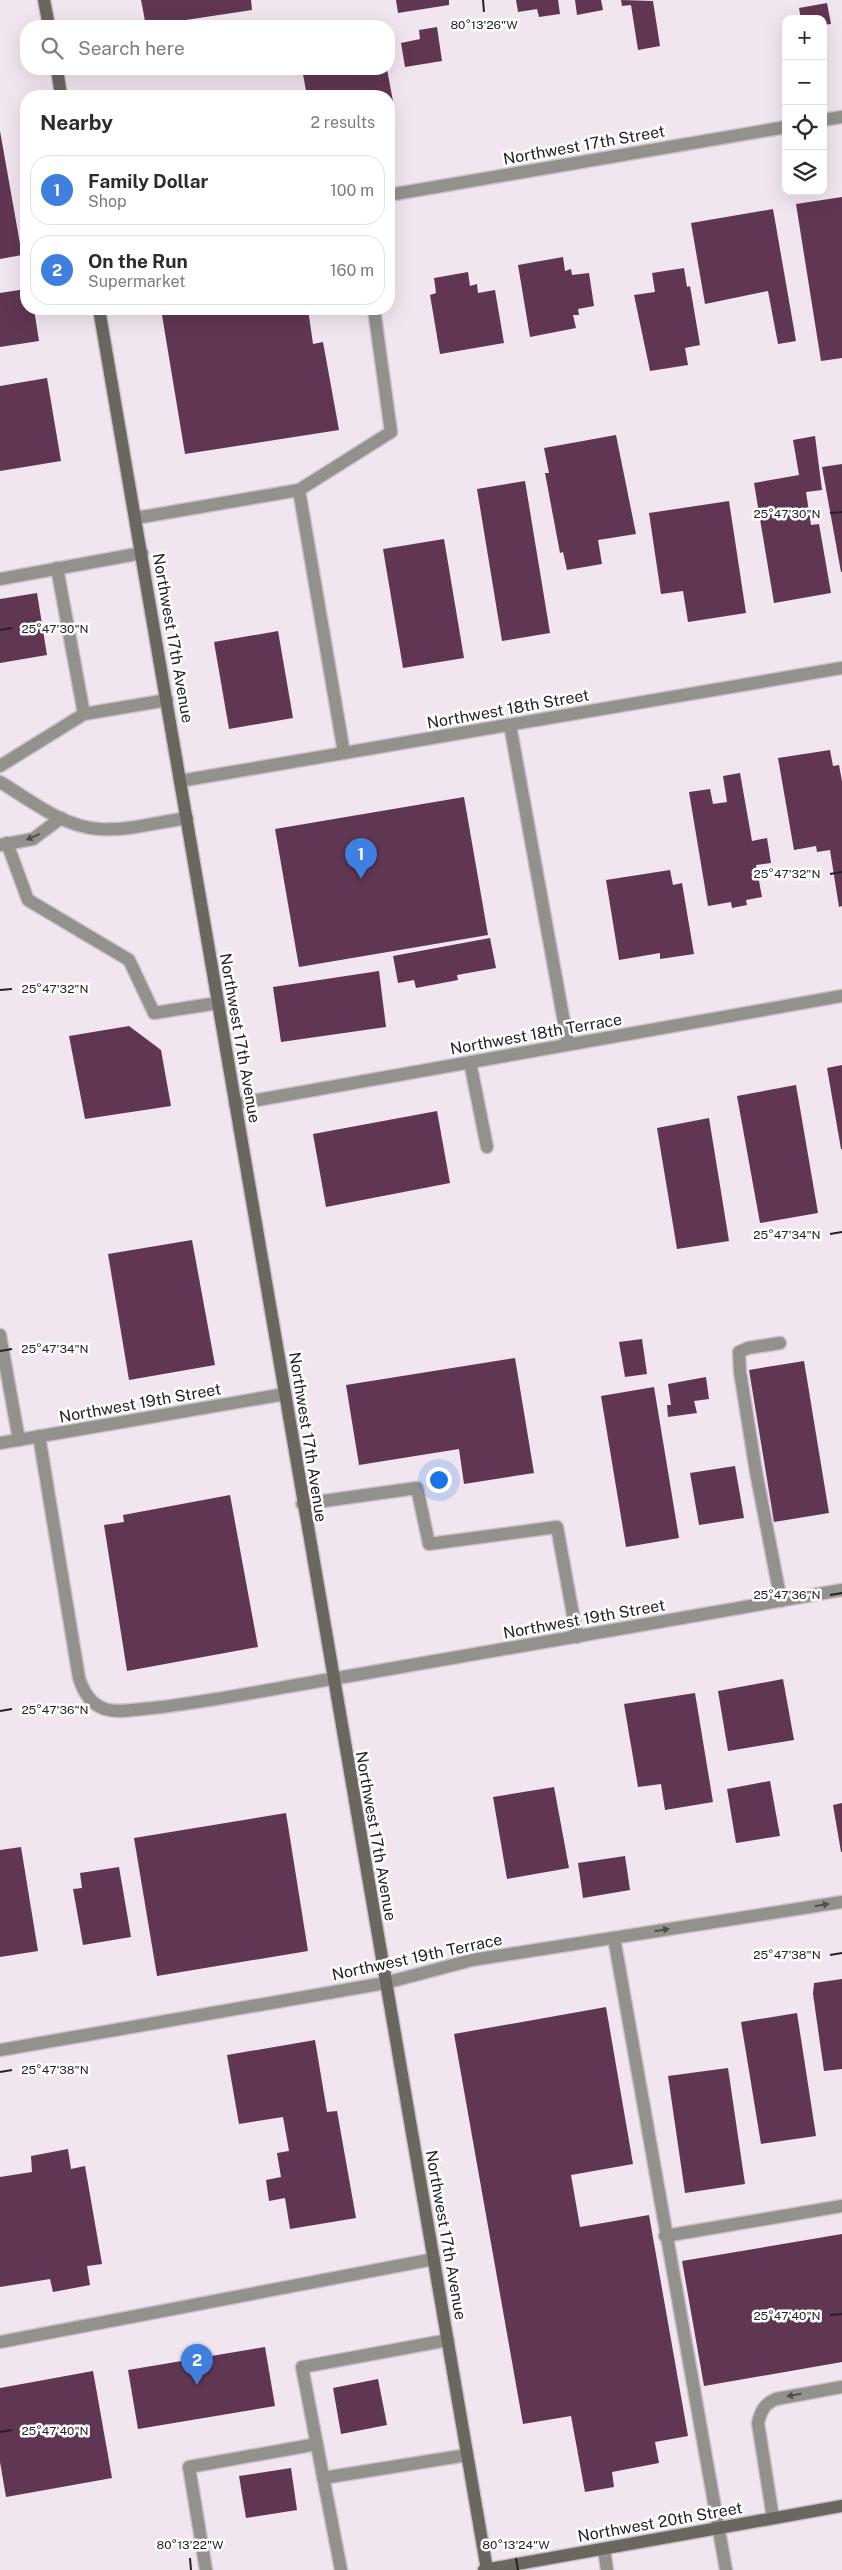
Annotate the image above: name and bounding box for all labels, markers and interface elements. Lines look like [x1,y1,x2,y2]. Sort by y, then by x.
map controls [782,15,827,195]
button: + [782,15,827,60]
text: 80°13'26"W [450,18,518,32]
search box [20,20,395,75]
icon: search [38,34,66,62]
text: Search here [78,37,185,59]
button: − [782,60,827,105]
button: locate [782,105,827,150]
text: Nearby [40,110,113,135]
text: 2 results [310,113,375,132]
street label: Northwest 17th Street [502,121,666,169]
button: layers [782,150,827,195]
text: Family Dollar [88,170,208,192]
text: 1 [54,181,60,200]
text: 100 m [330,181,374,200]
text: Shop [88,192,127,211]
text: On the Run [88,250,188,272]
text: 2 [52,261,62,280]
text: 160 m [330,261,374,280]
text: Supermarket [88,272,185,291]
text: 25°47'30"N [753,507,821,521]
street label: Northwest 17th Avenue [149,552,197,724]
text: 25°47'30"N [21,622,89,636]
street label: Northwest 18th Street [425,685,591,733]
one-way arrow [26,833,40,841]
pin: 1 [345,838,377,879]
text: 25°47'32"N [754,867,821,881]
street label: Northwest 17th Avenue [216,952,264,1124]
text: 25°47'32"N [22,982,89,996]
street label: Northwest 18th Terrace [449,1010,623,1058]
text: 25°47'34"N [753,1228,821,1242]
text: 25°47'34"N [21,1342,89,1356]
street label: Northwest 17th Avenue [285,1351,331,1523]
street label: Northwest 19th Street [58,1379,222,1427]
your location [426,1467,452,1493]
text: 25°47'36"N [753,1588,821,1602]
street label: Northwest 19th Street [502,1595,666,1643]
text: 25°47'36"N [21,1703,89,1717]
street label: Northwest 17th Avenue [352,1750,400,1922]
one-way arrow [815,1901,831,1909]
one-way arrow [654,1926,670,1934]
street label: Northwest 19th Terrace [330,1930,504,1984]
text: 25°47'38"N [753,1948,821,1962]
text: 25°47'38"N [21,2063,89,2077]
street label: Northwest 17th Avenue [422,2149,470,2321]
text: 25°47'40"N [753,2309,821,2323]
pin: 2 [181,2344,213,2385]
one-way arrow [786,2392,802,2400]
text: 25°47'40"N [21,2424,89,2438]
street label: Northwest 20th Street [576,2498,744,2546]
text: 80°13'22"W [157,2538,224,2552]
text: 80°13'24"W [482,2538,550,2552]

